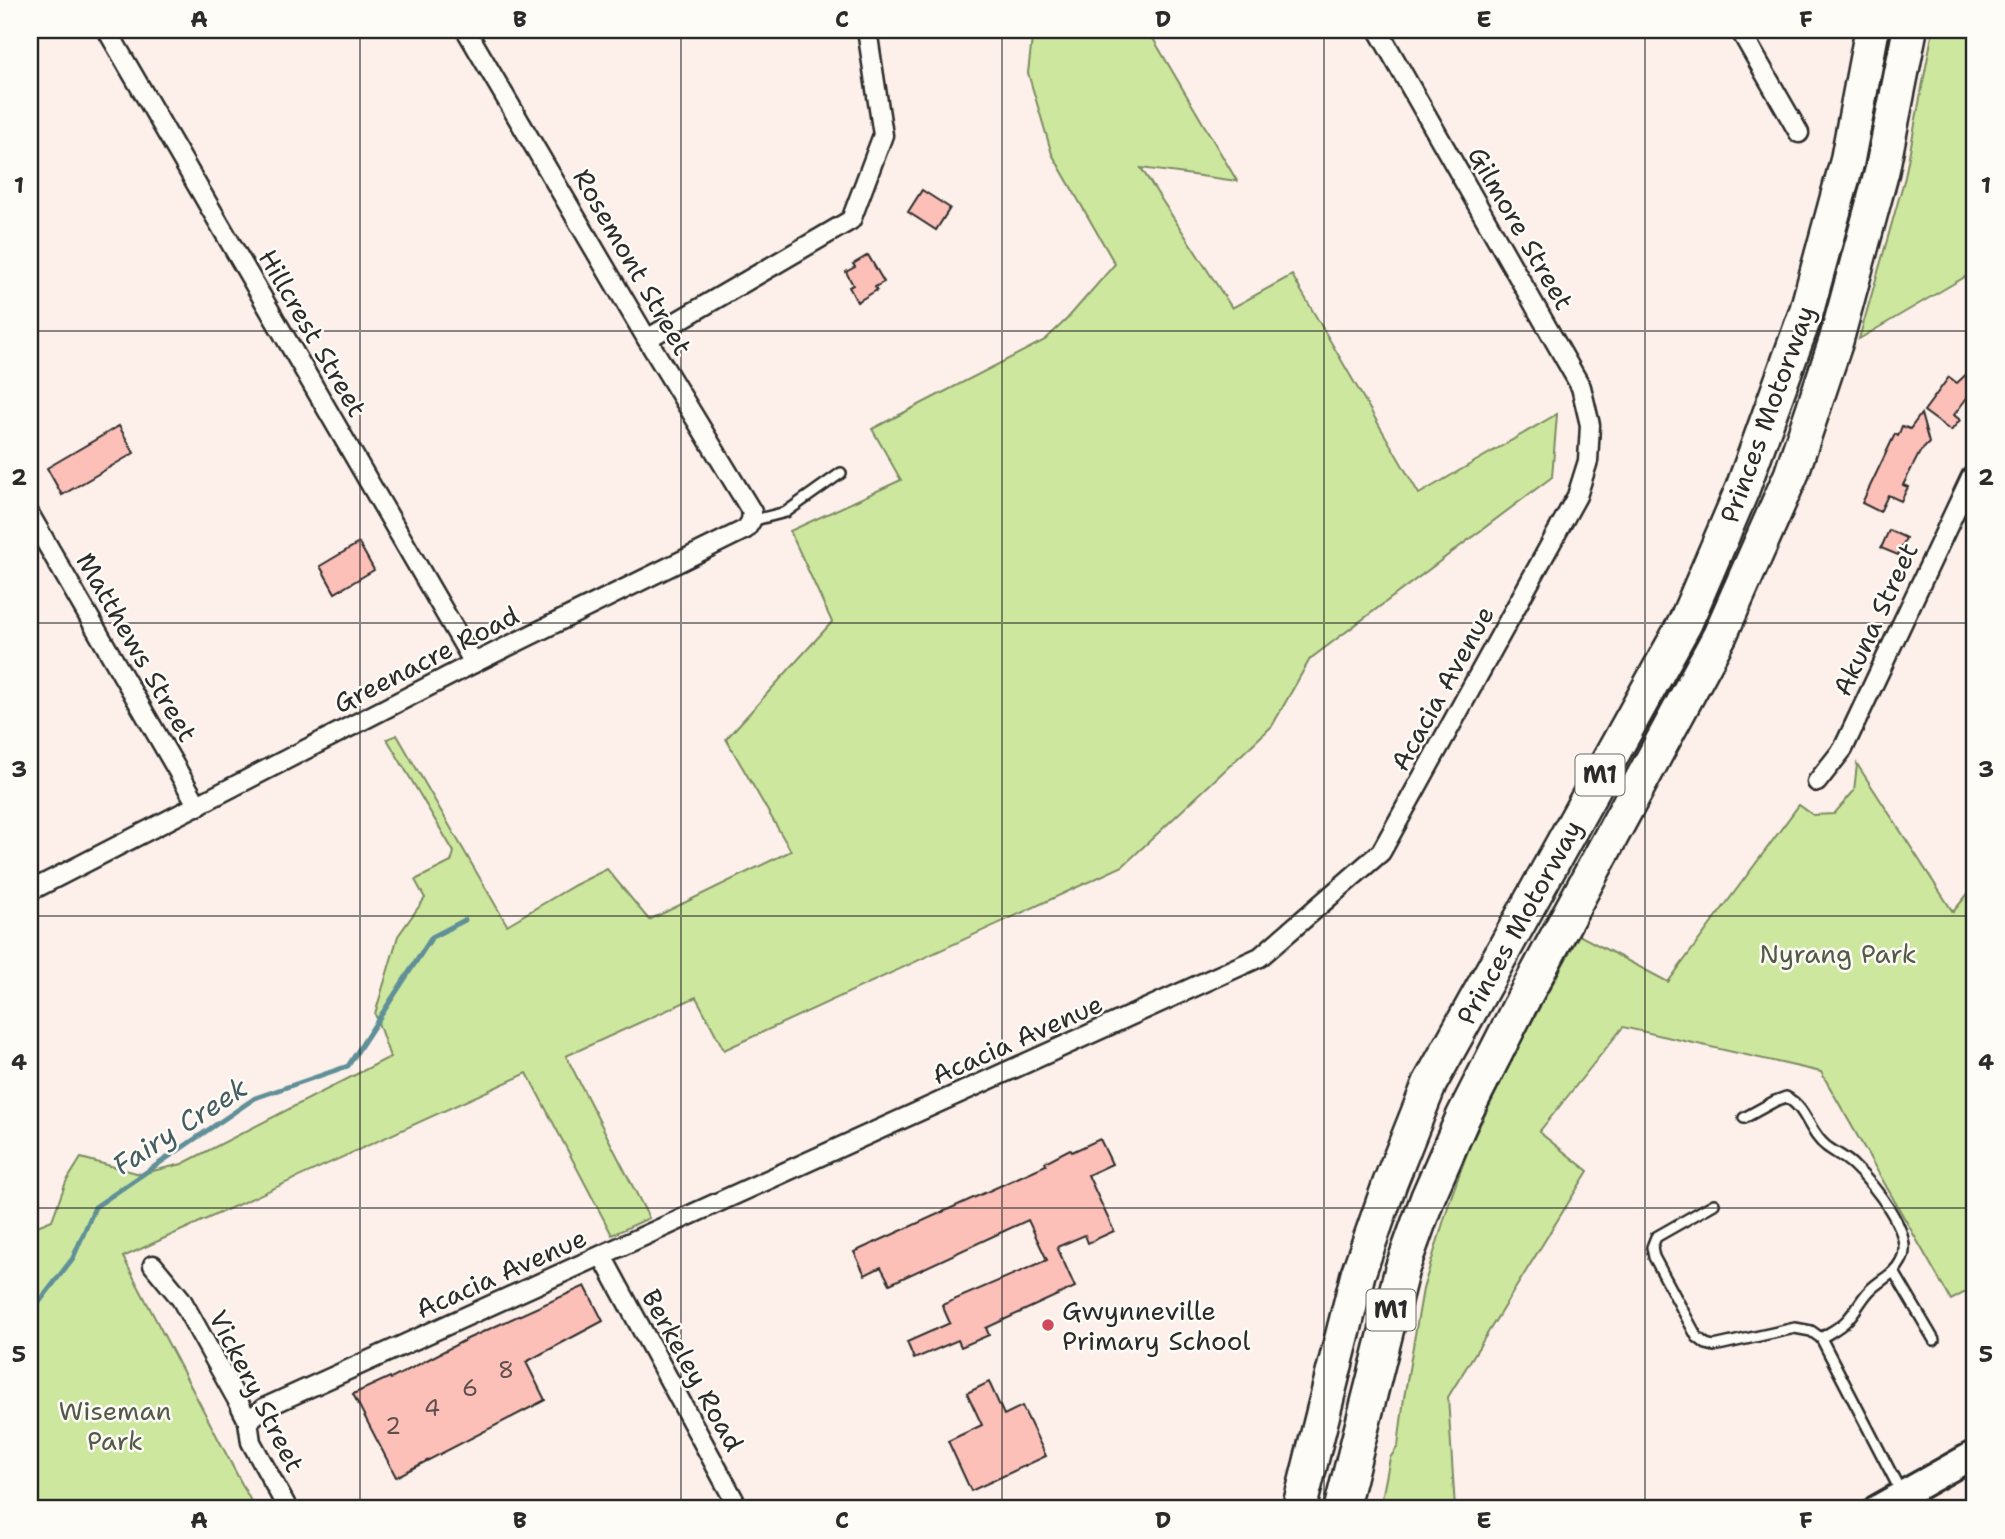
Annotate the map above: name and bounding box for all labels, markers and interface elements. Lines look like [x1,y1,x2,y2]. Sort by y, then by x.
text: A [190,4,208,34]
text: B [513,4,527,34]
text: C [835,4,849,34]
text: D [1155,4,1171,34]
text: E [1476,4,1492,34]
text: F [1799,4,1813,34]
street label: Gilmore Street [1460,140,1582,316]
street label: Rosemont Street [565,162,701,362]
text: 1 [14,170,24,200]
text: 1 [1981,170,1991,200]
street label: Hillcrest Street [251,243,375,423]
street label: Princes Motorway [1711,300,1823,528]
text: 2 [11,462,27,492]
text: 2 [1978,462,1994,492]
street label: Akuna Street [1824,537,1926,701]
street label: Matthews Street [69,546,205,748]
street label: Greenacre Road [327,597,525,721]
street label: Acacia Avenue [1382,599,1502,777]
text: 3 [11,754,27,784]
road number: M1 [1576,754,1624,796]
text: 3 [1978,754,1994,784]
street label: Princes Motorway [1448,813,1590,1031]
park label: Nyrang Park [1759,936,1917,971]
street label: Acacia Avenue [926,986,1108,1092]
text: 4 [11,1047,27,1077]
text: 4 [1978,1047,1994,1077]
water label: Fairy Creek [105,1068,255,1184]
street label: Acacia Avenue [410,1220,592,1326]
street label: Berkeley Road [634,1283,752,1457]
road number: M1 [1366,1290,1416,1330]
place label: Gwynneville Primary School [1062,1293,1251,1358]
street label: Vickery Street [201,1304,313,1478]
marker: Gwynneville Primary School [1040,1317,1056,1333]
text: 5 [12,1339,26,1369]
text: 5 [1979,1339,1993,1369]
house number: 8 [498,1355,514,1385]
house number: 6 [462,1373,478,1403]
park label: Wiseman Park [58,1393,172,1458]
house number: 4 [424,1393,440,1423]
house number: 2 [385,1411,401,1441]
text: A [190,1505,208,1535]
text: B [513,1505,527,1535]
text: C [835,1505,849,1535]
text: D [1155,1505,1171,1535]
text: E [1476,1505,1492,1535]
text: F [1799,1505,1813,1535]

